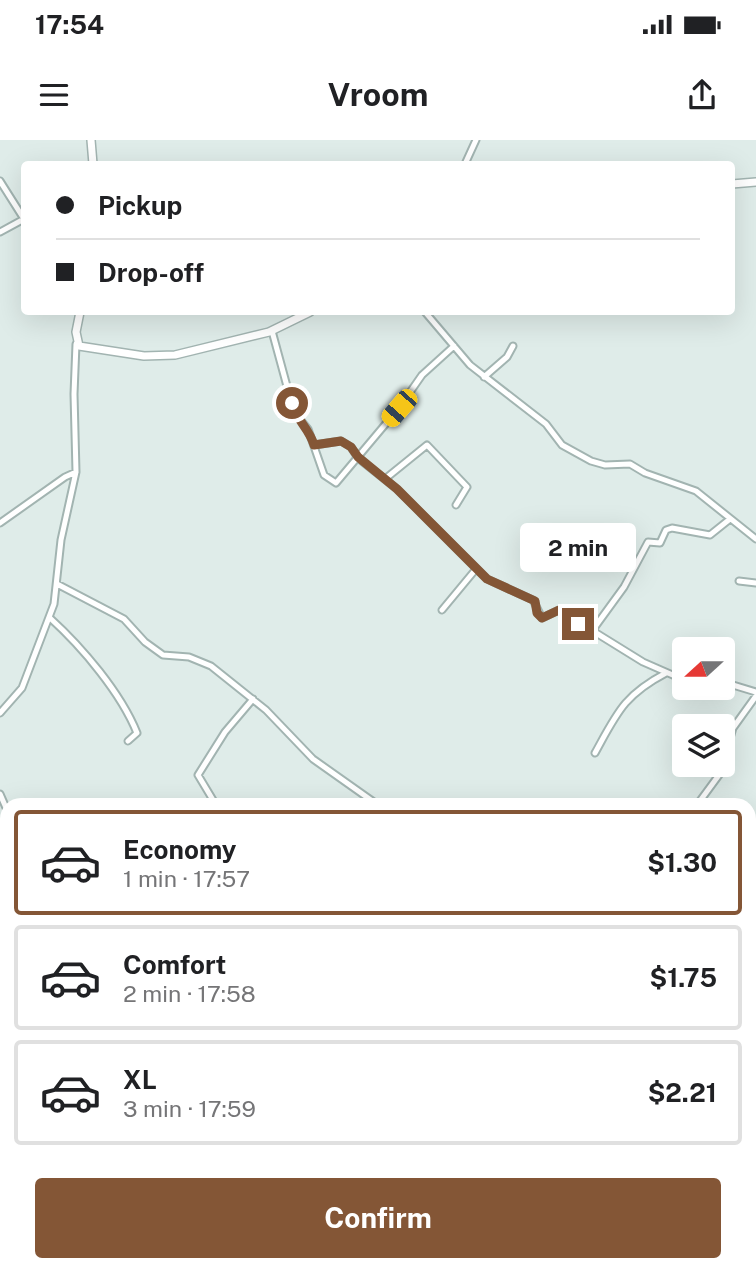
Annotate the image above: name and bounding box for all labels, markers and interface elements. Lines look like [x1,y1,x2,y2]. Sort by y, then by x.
text: 17:54 [35,9,104,40]
icon: menu [35,76,73,114]
text: Vroom [328,76,428,113]
icon: share [683,76,721,114]
text: Pickup [98,190,182,221]
text: Drop-off [98,257,204,288]
car [378,385,421,431]
route start [276,387,308,419]
callout: 2 min [520,522,636,572]
text: 2 min [548,534,608,561]
route end [562,608,594,640]
north arrow [672,637,735,700]
map controls [672,637,735,777]
button: layers [672,714,735,777]
icon: car [39,831,102,894]
text: Economy [123,834,236,865]
text: $1.30 [647,847,717,878]
text: 1 min · 17:57 [123,865,250,892]
icon: car [39,946,102,1009]
text: Comfort [123,949,226,980]
text: $1.75 [649,962,717,993]
text: 2 min · 17:58 [123,980,256,1007]
icon: car [39,1061,102,1124]
text: XL [123,1064,157,1095]
text: $2.21 [648,1077,717,1108]
text: 3 min · 17:59 [123,1095,256,1122]
button: Confirm [35,1178,721,1258]

